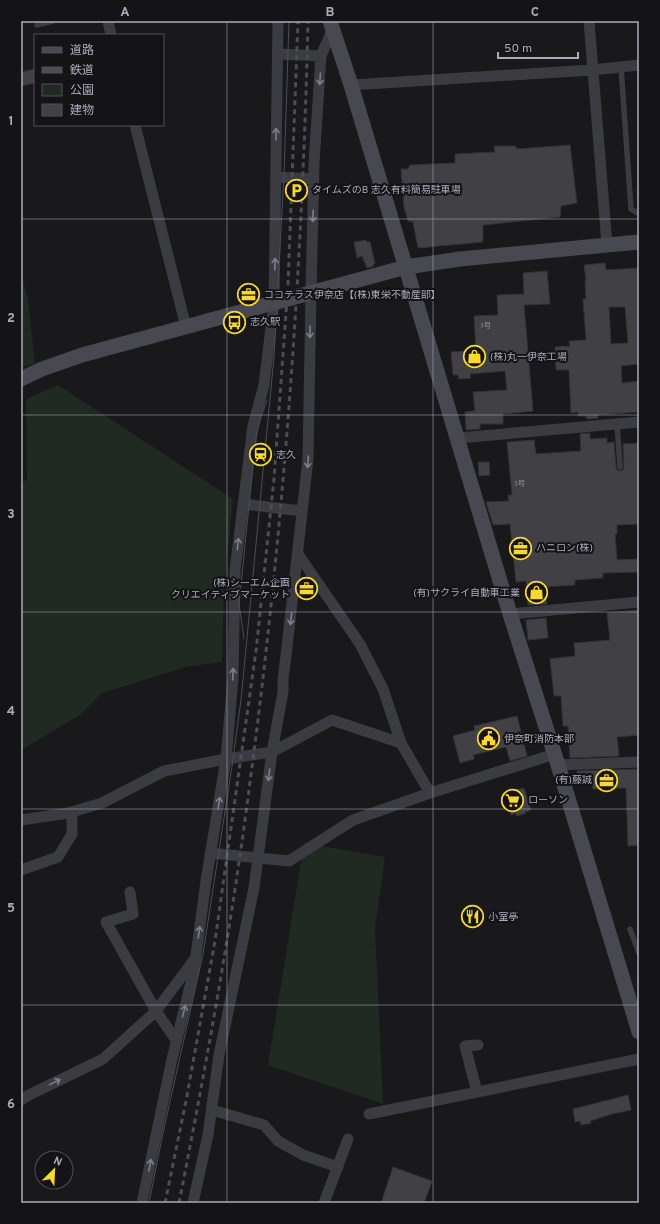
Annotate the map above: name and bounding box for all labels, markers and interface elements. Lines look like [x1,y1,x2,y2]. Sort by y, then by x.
text: A [120,5,130,21]
text: B [326,5,335,21]
text: C [531,5,539,21]
legend [34,34,164,126]
scale bar [498,34,578,60]
text: 50 m [504,41,532,57]
text: 道路 [70,43,94,59]
text: 鉄道 [70,63,94,79]
one-way arrow [316,72,323,85]
text: 公園 [70,83,94,99]
text: 建物 [70,103,94,119]
text: 1 [8,114,14,130]
one-way arrow [273,128,280,141]
parking icon: タイムズのB 志久有料簡易駐車場 [284,177,310,203]
place label: タイムズのB 志久有料簡易駐車場 [312,184,461,197]
one-way arrow [309,209,317,222]
one-way arrow [271,258,279,271]
office icon: ココテラス伊奈店【(株)東栄不動産部】 [235,282,261,308]
place label: ココテラス伊奈店【(株)東栄不動産部】 [264,289,441,302]
bus stop icon: 志久駅 [221,309,247,335]
text: 2 [7,311,15,327]
place label: 志久駅 [250,316,281,329]
house number: 1号 [481,321,491,331]
one-way arrow [306,325,314,338]
shop icon: (株)丸一伊奈工場 [461,344,487,370]
place label: (株)丸一伊奈工場 [490,351,567,364]
station icon: 志久 [247,442,273,468]
place label: 志久 [276,449,296,462]
one-way arrow [304,455,311,468]
house number: 1号 [515,479,525,489]
text: 3 [7,507,15,523]
office icon: ハニロン(株) [507,535,533,561]
one-way arrow [234,538,242,551]
place label: ハニロン(株) [536,542,593,555]
office icon: (株)シーエム企画 クリエイティブマーケット [293,576,319,602]
place label: (株)シーエム企画 クリエイティブマーケット [171,577,290,602]
shop icon: (有)サクライ自動車工業 [523,580,549,606]
place label: (有)サクライ自動車工業 [413,587,520,600]
one-way arrow [287,612,294,625]
one-way arrow [229,668,237,681]
text: 4 [7,704,15,720]
public building icon: 伊奈町消防本部 [476,726,502,752]
place label: 伊奈町消防本部 [504,733,574,746]
office icon: (有)藤誠 [594,767,620,793]
one-way arrow [265,768,273,781]
place label: (有)藤誠 [555,774,592,787]
supermarket icon: ローソン [500,787,526,813]
place label: ローソン [528,794,568,807]
one-way arrow [215,797,223,810]
text: 5 [7,901,15,917]
restaurant icon: 小室亭 [459,904,485,930]
place label: 小室亭 [488,911,518,924]
one-way arrow [195,926,203,939]
one-way arrow [181,1004,188,1017]
one-way arrow [49,1078,61,1085]
text: 6 [7,1097,15,1113]
north arrow [34,1150,74,1190]
text: N [51,1154,64,1170]
one-way arrow [146,1159,154,1172]

